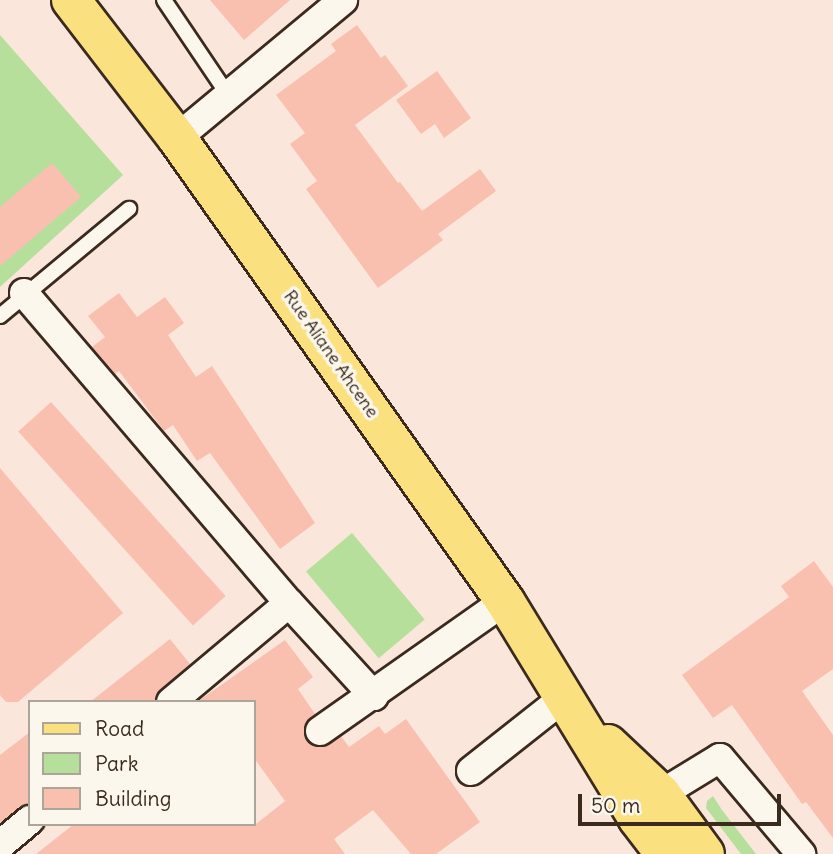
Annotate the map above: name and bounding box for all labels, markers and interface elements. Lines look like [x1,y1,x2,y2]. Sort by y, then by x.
street label: Rue Aliane Ahcene [279,286,383,422]
legend [28,700,256,826]
text: Road [95,715,144,742]
text: Park [95,750,138,777]
scale bar [581,780,784,824]
text: Building [95,785,171,812]
text: 50 m [591,792,640,819]

